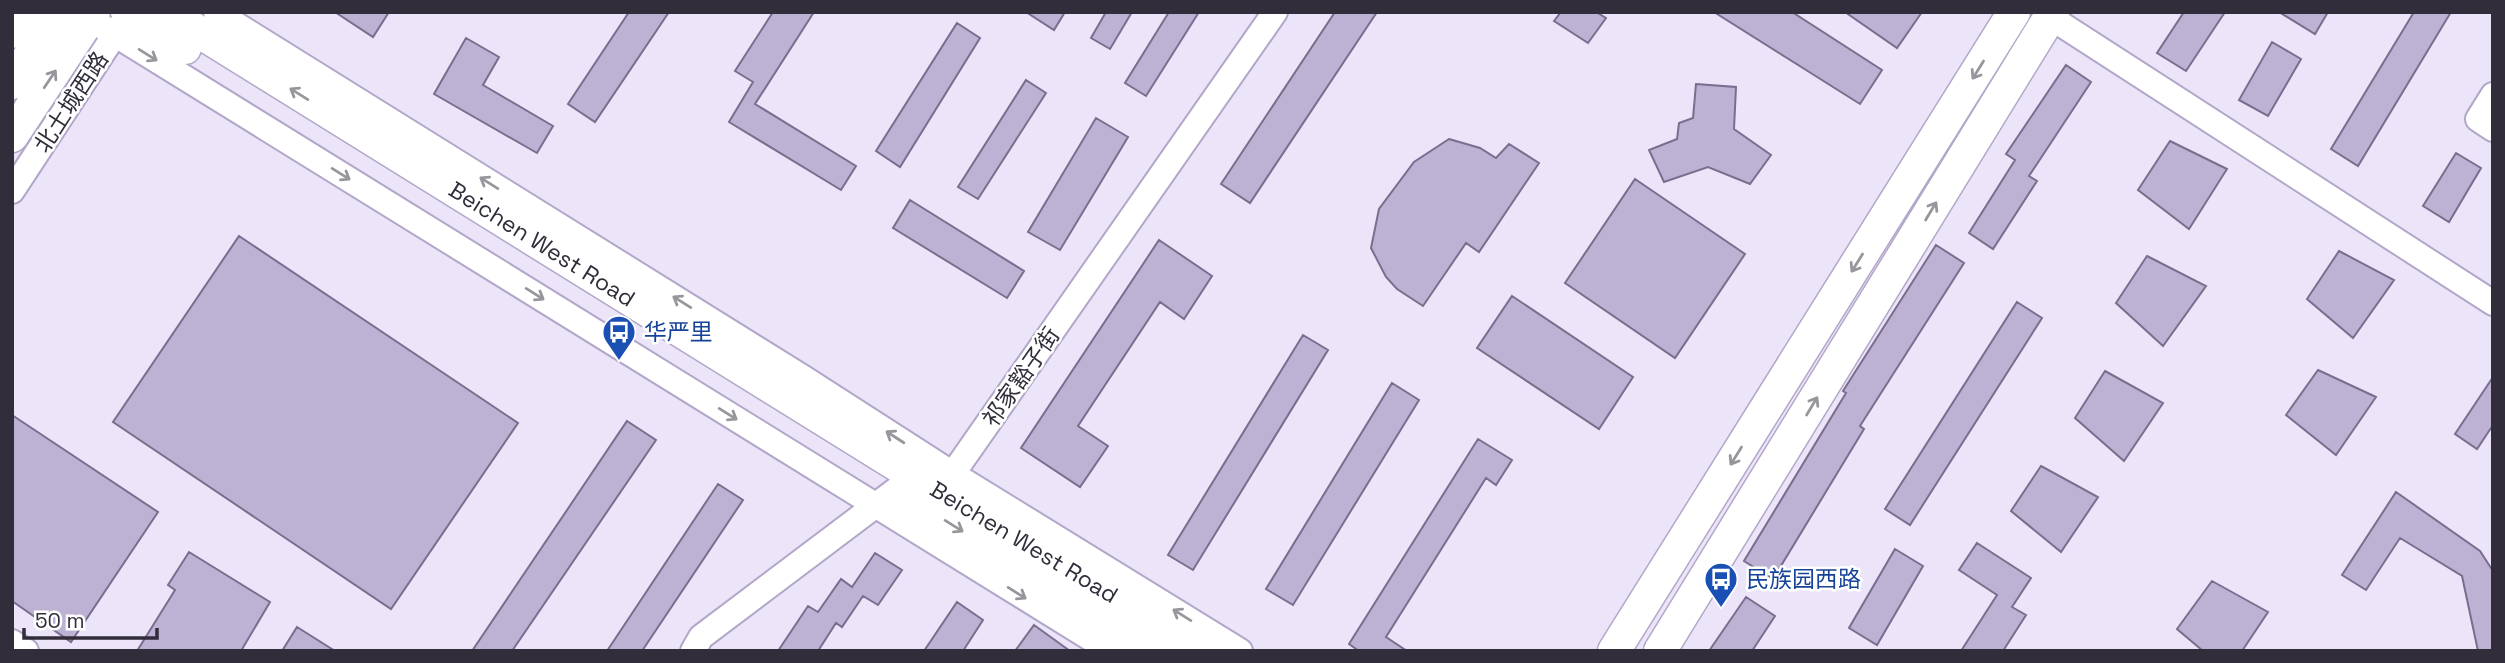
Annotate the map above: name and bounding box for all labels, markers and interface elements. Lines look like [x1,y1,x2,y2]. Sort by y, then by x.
street label: 北土城西路 [27,46,115,158]
one-way arrow [137,48,157,62]
one-way arrow [1970,60,1985,79]
one-way arrow [43,70,57,89]
one-way arrow [290,87,310,101]
one-way arrow [331,168,351,182]
street label: Beichen West Road [443,175,641,313]
one-way arrow [479,175,499,189]
one-way arrow [1924,202,1938,222]
one-way arrow [1849,252,1863,272]
one-way arrow [524,287,544,301]
one-way arrow [673,295,693,309]
bus stop icon: 华严里 [600,313,638,362]
place label: 华严里 [644,317,713,347]
street label: 祁家豁子街 [976,321,1066,433]
one-way arrow [1806,396,1820,416]
one-way arrow [718,407,738,421]
one-way arrow [886,429,906,443]
one-way arrow [1728,445,1742,465]
street label: Beichen West Road [925,474,1123,610]
one-way arrow [944,519,964,533]
bus stop icon: 民族园西路 [1702,560,1740,609]
place label: 民族园西路 [1746,564,1861,594]
one-way arrow [1007,586,1027,600]
scale bar [24,596,158,640]
text: 50 m [35,607,85,634]
one-way arrow [1173,608,1193,622]

